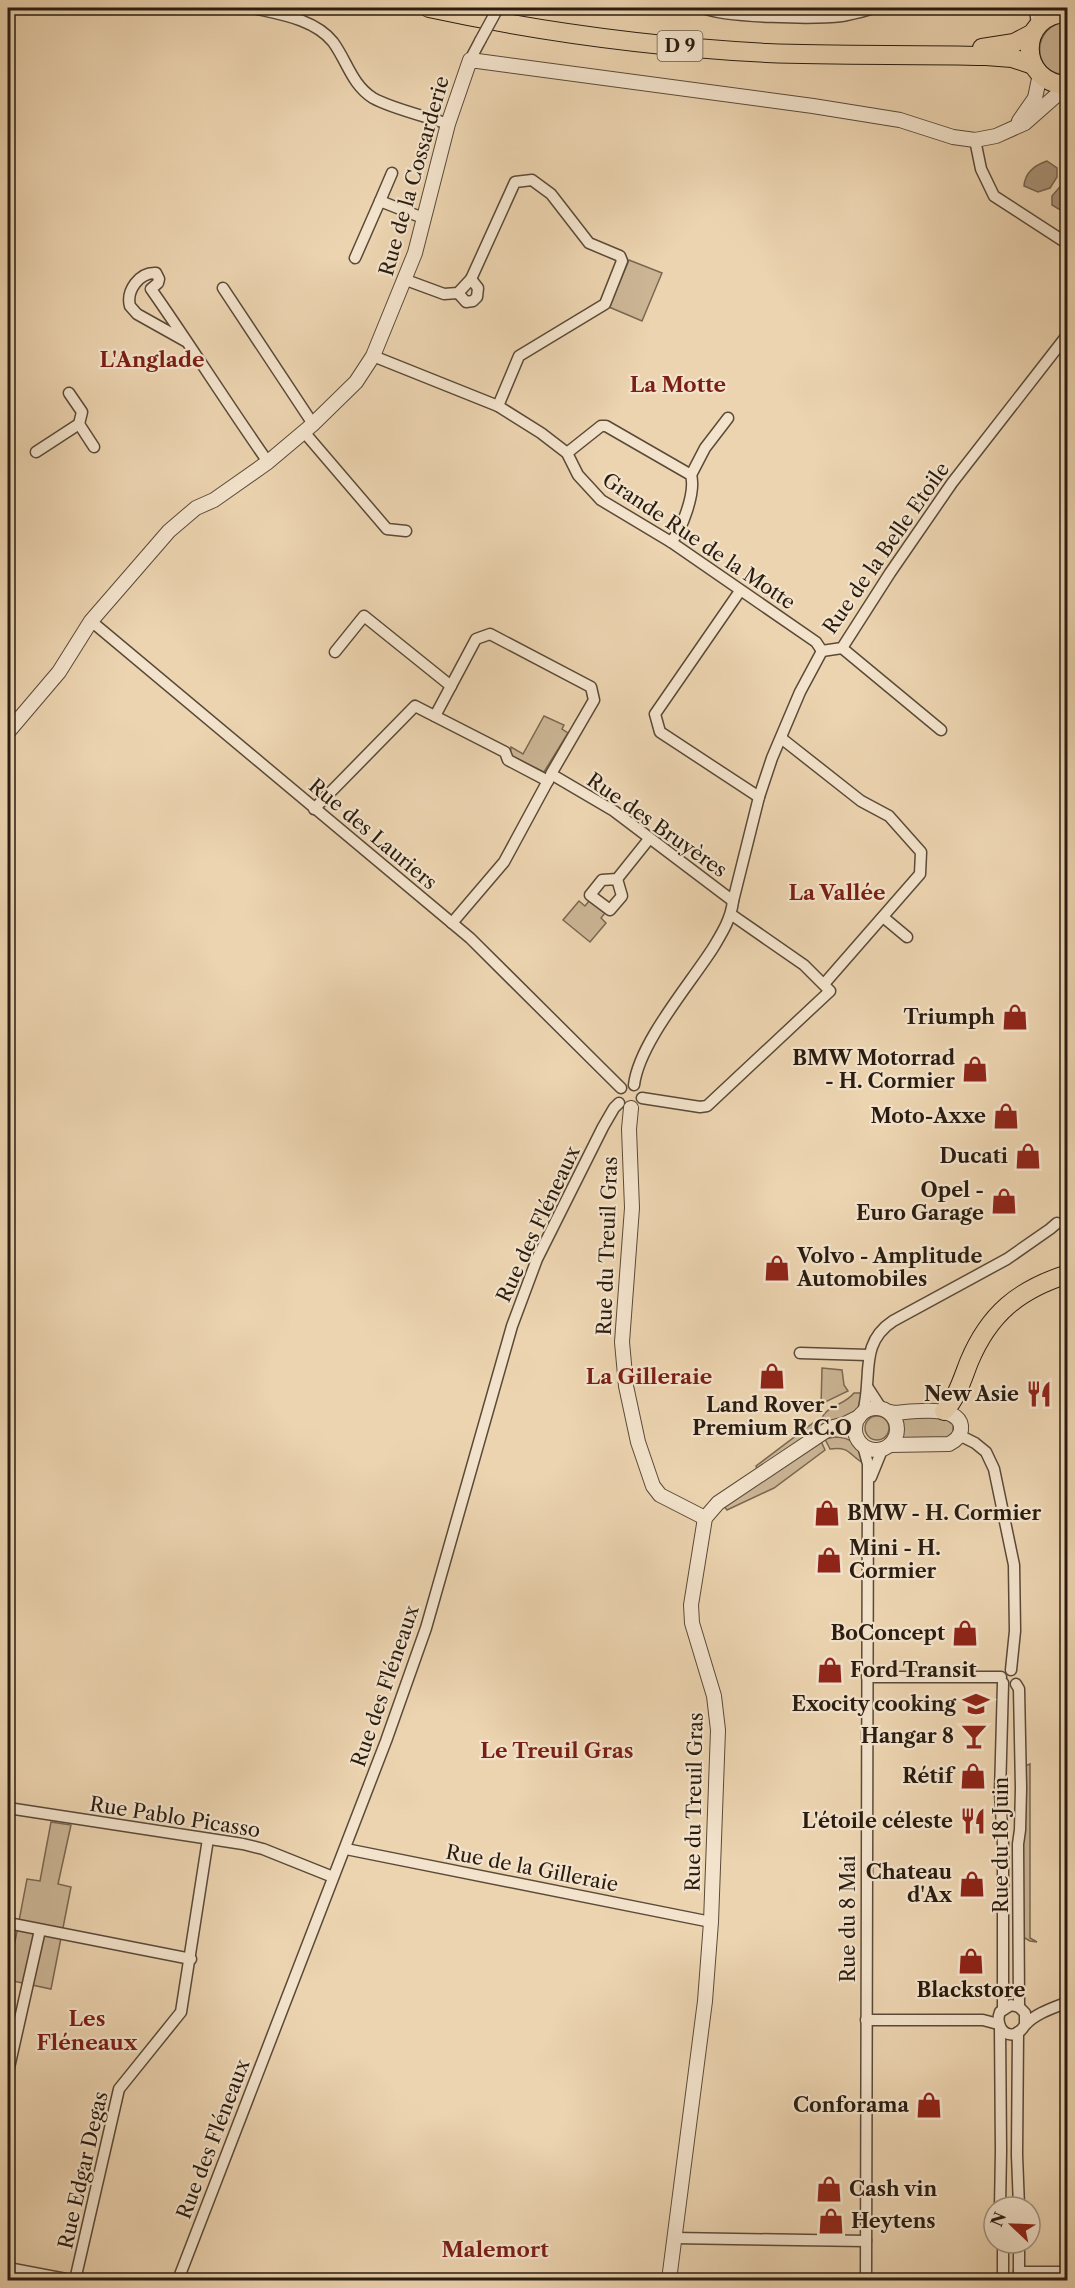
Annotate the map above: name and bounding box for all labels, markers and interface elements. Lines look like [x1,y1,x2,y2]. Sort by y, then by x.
road number: D 9 [658,31,702,61]
street label: Rue de la Cossarderie [374,73,454,279]
district label: L'Anglade [99,347,205,372]
district label: La Motte [630,372,726,397]
street label: Rue de la Belle Etoile [818,458,954,638]
street label: Grande Rue de la Motte [598,467,800,615]
street label: Rue des Bruyères [582,768,732,882]
street label: Rue des Lauriers [304,773,442,895]
district label: La Vallée [788,880,886,905]
shop icon: Triumph [1000,1002,1030,1032]
place label: Triumph [903,1005,995,1029]
place label: BMW Motorrad - H. Cormier [792,1046,956,1093]
shop icon: BMW Motorrad - H. Cormier [960,1054,990,1084]
shop icon: Moto-Axxe [991,1101,1021,1131]
place label: Moto-Axxe [871,1104,986,1128]
shop icon: Ducati [1013,1141,1043,1171]
street label: Rue des Fléneaux [491,1142,585,1306]
place label: Ducati [940,1144,1008,1168]
street label: Rue du Treuil Gras [592,1156,622,1336]
place label: Opel - Euro Garage [856,1178,984,1225]
shop icon: Opel - Euro Garage [989,1186,1019,1216]
place label: Volvo - Amplitude Automobiles [796,1244,982,1291]
shop icon: Volvo - Amplitude Automobiles [762,1253,792,1283]
shop icon: Land Rover - Premium R.C.O [757,1361,787,1391]
district label: La Gilleraie [586,1364,712,1389]
restaurant icon: New Asie [1024,1379,1054,1409]
place label: New Asie [924,1382,1019,1406]
place label: Land Rover - Premium R.C.O [692,1393,852,1440]
shop icon: BMW - H. Cormier [812,1498,842,1528]
place label: BMW - H. Cormier [847,1501,1041,1525]
place label: Mini - H. Cormier [849,1536,941,1583]
shop icon: Mini - H. Cormier [814,1545,844,1575]
street label: Rue des Fléneaux [346,1602,424,1770]
shop icon: BoConcept [950,1618,980,1648]
place label: BoConcept [831,1621,945,1645]
shop icon: Ford Transit [815,1655,845,1685]
place label: Ford Transit [850,1658,977,1682]
school or university icon: Exocity cooking [961,1689,991,1719]
place label: Exocity cooking [791,1692,956,1716]
street label: Rue du Treuil Gras [680,1712,708,1892]
bar icon: Hangar 8 [959,1721,989,1751]
place label: Hangar 8 [861,1724,954,1748]
district label: Le Treuil Gras [480,1738,634,1763]
shop icon: Rétif [958,1761,988,1791]
place label: Rétif [902,1764,956,1788]
street label: Rue du 18 Juin [989,1776,1013,1913]
street label: Rue Pablo Picasso [88,1792,262,1842]
restaurant icon: L'étoile céleste [958,1806,988,1836]
place label: L'étoile céleste [802,1809,953,1833]
street label: Rue de la Gilleraie [444,1840,620,1896]
street label: Rue du 8 Mai [836,1855,860,1983]
place label: Chateau d'Ax [866,1860,953,1907]
shop icon: Chateau d'Ax [957,1869,987,1899]
shop icon: Blackstore [956,1946,986,1976]
place label: Blackstore [917,1978,1026,2002]
district label: Les Fléneaux [37,2006,138,2055]
street label: Rue des Fléneaux [171,2055,255,2222]
street label: Rue Edgar Degas [53,2089,113,2251]
shop icon: Conforama [914,2090,944,2120]
place label: Conforama [793,2093,909,2117]
shop icon: Cash vin [814,2174,844,2204]
place label: Cash vin [849,2177,937,2201]
north arrow [982,2195,1042,2255]
shop icon: Heytens [816,2206,846,2236]
place label: Heytens [851,2209,936,2233]
text: N [986,2209,1010,2229]
district label: Malemort [441,2237,549,2262]

